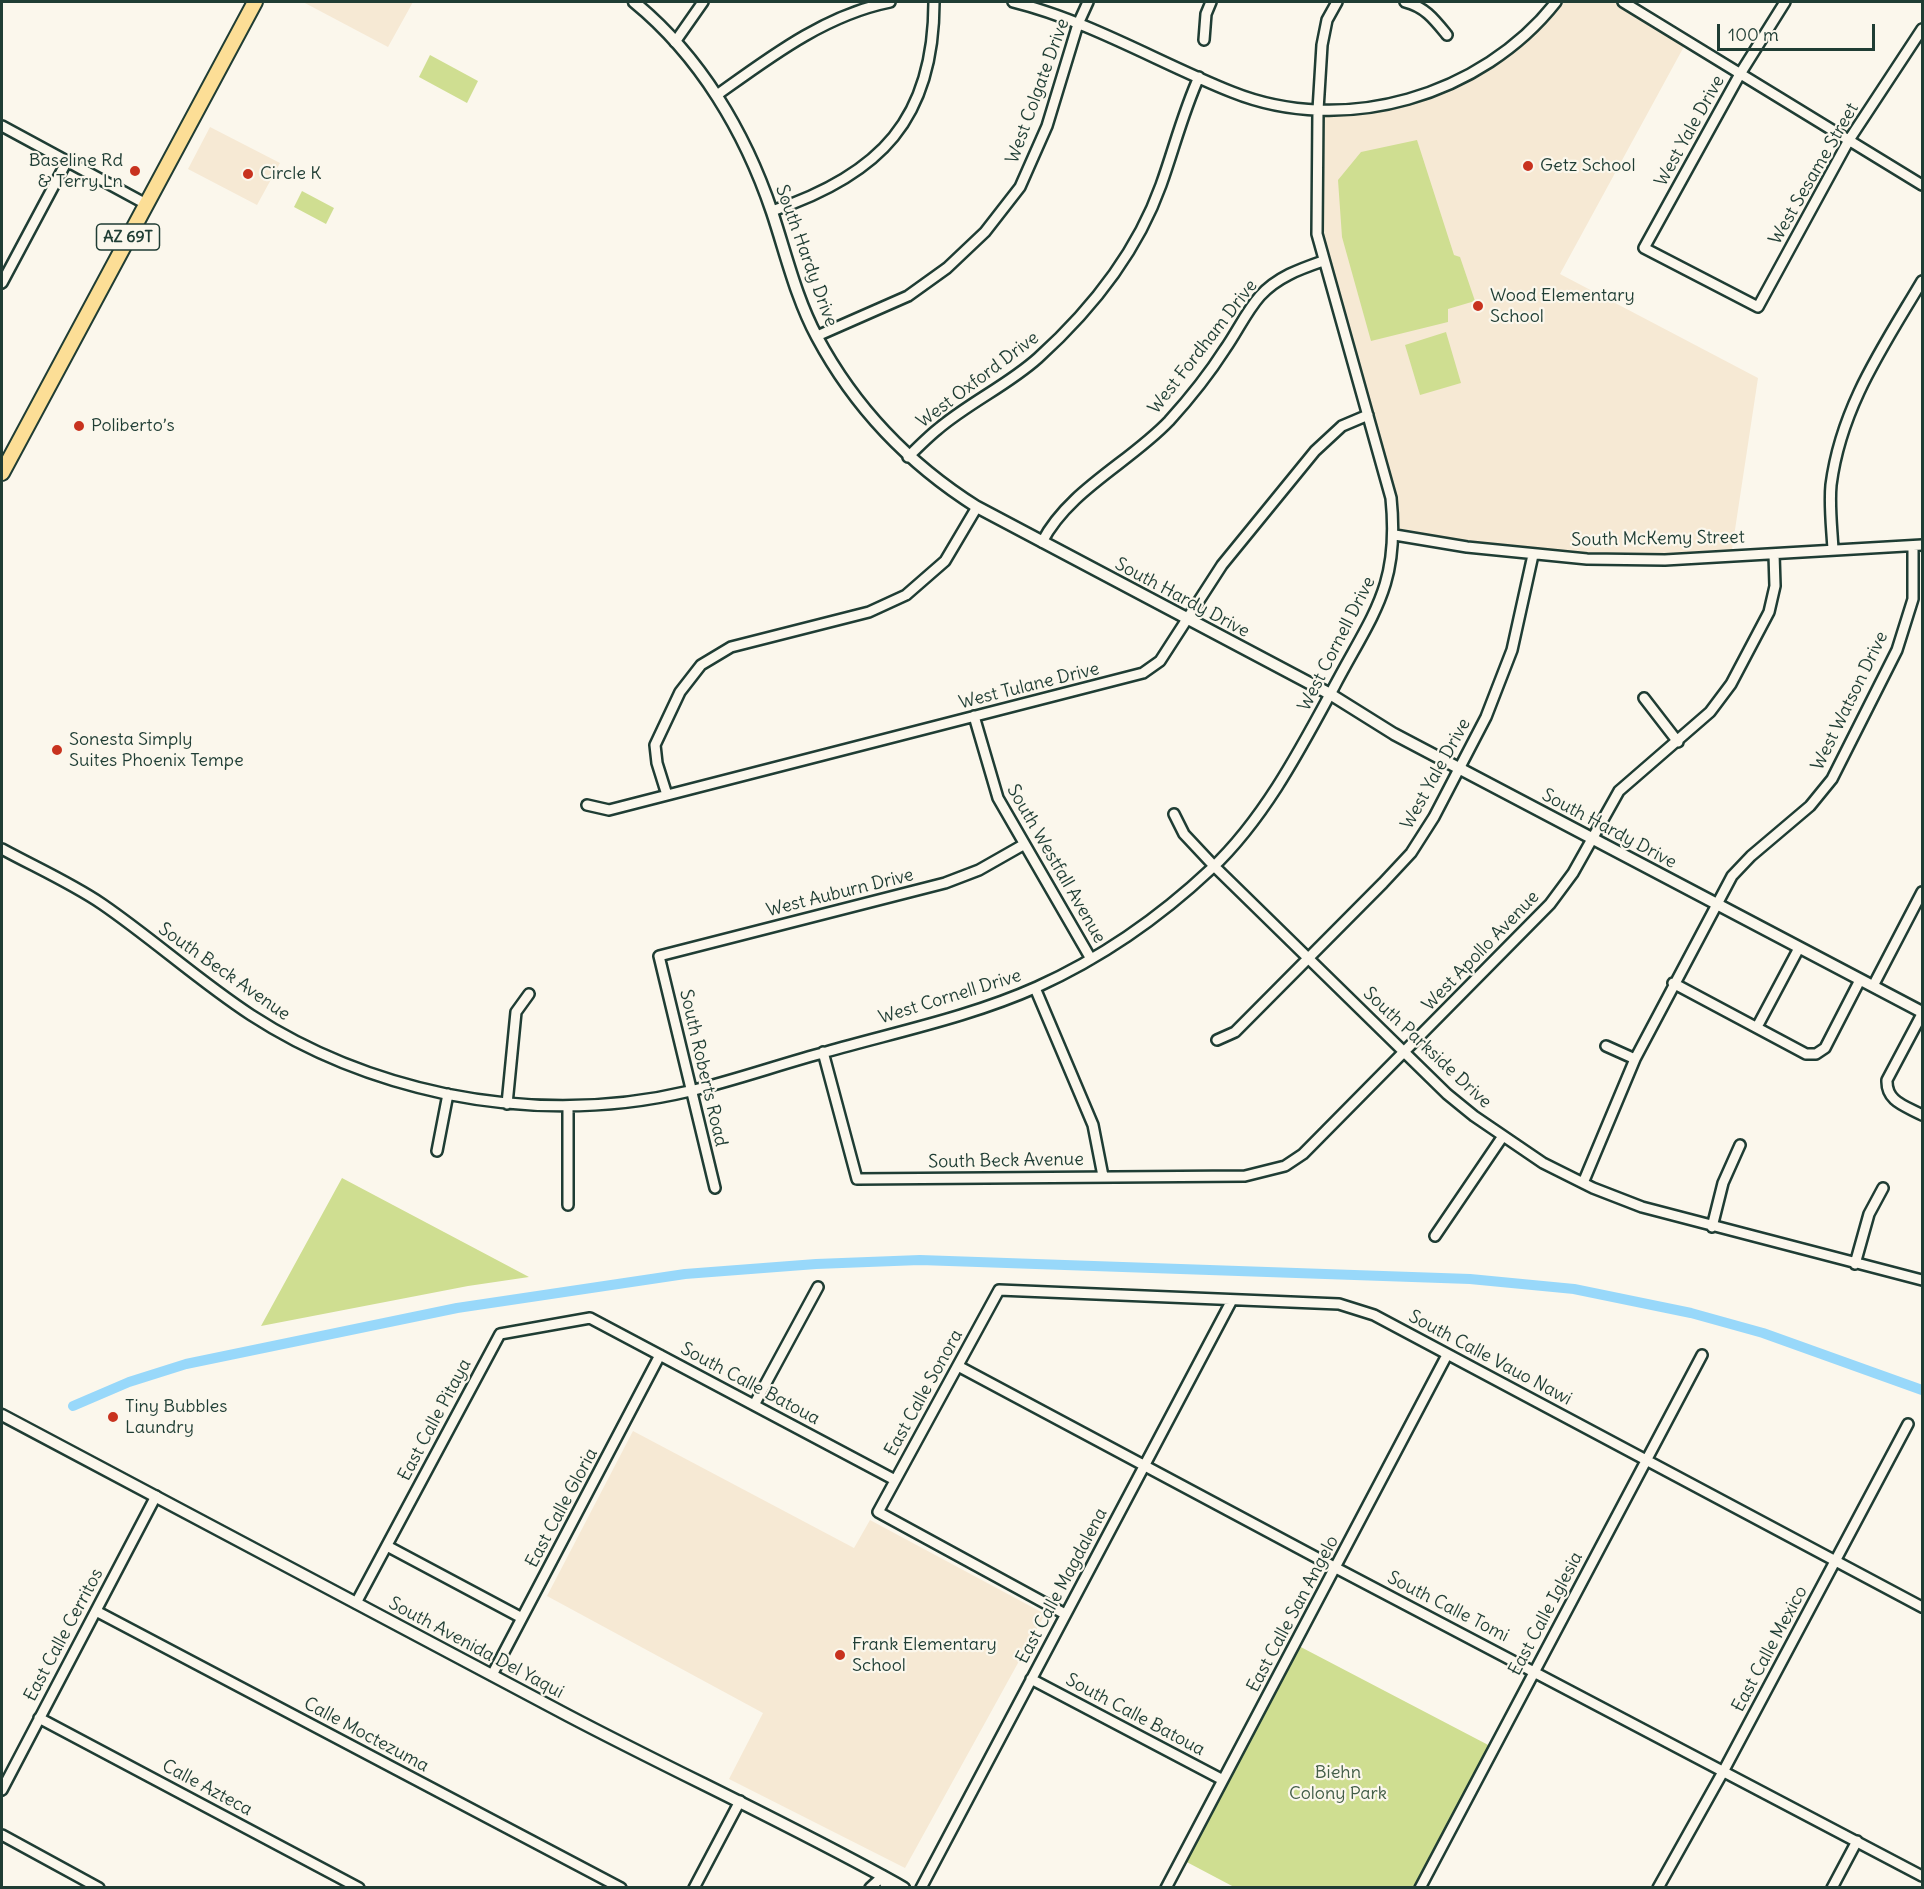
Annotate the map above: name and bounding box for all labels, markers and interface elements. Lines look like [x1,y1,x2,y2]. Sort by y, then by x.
scale bar [1720,12,1878,50]
street label: West Colgate Drive [1002,16,1074,166]
text: 100 m [1728,23,1779,46]
street label: West Yale Drive [1651,72,1729,190]
street label: West Sesame Street [1765,99,1863,249]
place label: Baseline Rd & Terry Ln [29,150,123,192]
place label: Getz School [1540,155,1635,177]
marker: Getz School [1521,159,1535,173]
place label: Circle K [260,163,321,185]
marker: Baseline Rd & Terry Ln [128,164,142,178]
marker: Circle K [241,167,255,181]
street label: South Hardy Drive [770,182,842,330]
road number: AZ 69T [96,224,160,250]
street label: West Fordham Drive [1144,276,1262,418]
place label: Wood Elementary School [1490,285,1635,328]
marker: Wood Elementary School [1471,299,1485,313]
street label: West Oxford Drive [913,327,1043,433]
place label: Poliberto’s [91,415,175,437]
marker: Poliberto’s [72,419,86,433]
street label: South McKemy Street [1571,527,1745,551]
street label: South Hardy Drive [1111,553,1253,643]
street label: West Cornell Drive [1294,573,1380,715]
street label: West Watson Drive [1807,628,1893,774]
street label: West Tulane Drive [957,658,1101,714]
street label: West Yale Drive [1397,715,1475,833]
place label: Sonesta Simply Suites Phoenix Tempe [69,729,244,771]
marker: Sonesta Simply Suites Phoenix Tempe [50,743,64,757]
street label: South Westfall Avenue [1002,781,1110,947]
street label: South Hardy Drive [1538,784,1680,874]
street label: West Auburn Drive [764,864,916,922]
street label: West Apollo Avenue [1418,886,1544,1016]
street label: South Beck Avenue [154,918,294,1026]
street label: West Cornell Drive [876,965,1024,1029]
street label: South Parkside Drive [1358,983,1496,1113]
street label: South Roberts Road [674,987,732,1149]
street label: South Beck Avenue [928,1149,1084,1173]
street label: South Calle Vauo Nawi [1405,1306,1575,1410]
street label: East Calle Sonora [880,1326,968,1460]
street label: South Calle Batoua [677,1338,823,1430]
street label: East Calle Pitaya [394,1355,476,1485]
place label: Tiny Bubbles Laundry [125,1396,227,1438]
marker: Tiny Bubbles Laundry [106,1410,120,1424]
street label: East Calle Gloria [521,1445,603,1571]
street label: East Calle Magdalena [1012,1504,1112,1668]
street label: East Calle San Angelo [1243,1532,1343,1696]
street label: East Calle Iglesia [1504,1548,1588,1680]
street label: East Calle Cerritos [20,1565,108,1705]
street label: South Calle Tomi [1384,1567,1512,1647]
street label: East Calle Mexico [1728,1582,1812,1716]
street label: South Avenida Del Yaqui [385,1593,567,1703]
place label: Frank Elementary School [852,1634,997,1676]
marker: Frank Elementary School [833,1648,847,1662]
street label: South Calle Batoua [1062,1669,1208,1761]
street label: Calle Moctezuma [300,1693,432,1777]
street label: Calle Azteca [158,1755,256,1821]
park label: Biehn Colony Park [1289,1762,1387,1804]

